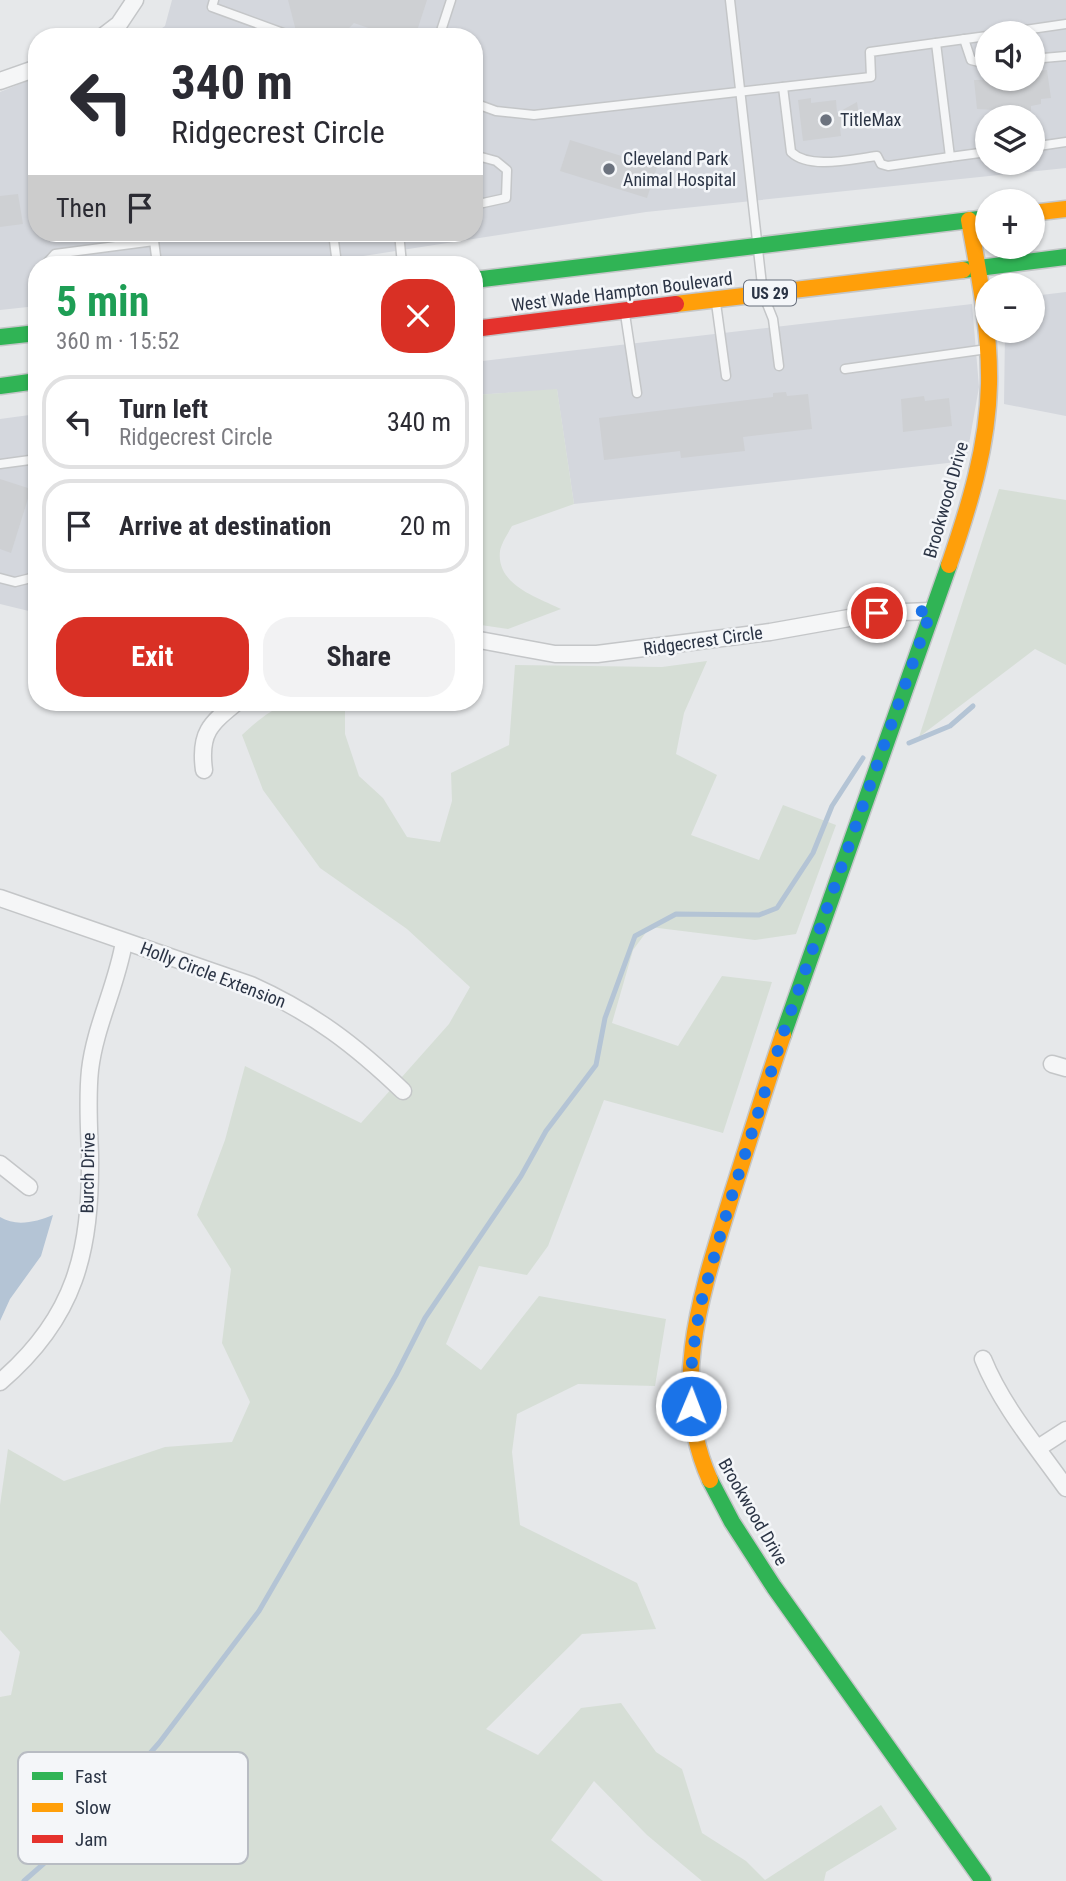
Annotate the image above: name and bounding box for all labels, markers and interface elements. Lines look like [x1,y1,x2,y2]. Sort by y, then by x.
map controls [975,21,1045,343]
button: sound [975,21,1045,91]
text: 340 m [171,54,293,111]
icon: left [56,56,147,147]
button: layers [975,105,1045,175]
place label: TitleMax [840,109,902,130]
marker: TitleMax [818,112,834,128]
text: Ridgecrest Circle [171,113,385,151]
place label: Cleveland Park Animal Hospital [623,148,736,190]
marker: Cleveland Park Animal Hospital [601,161,617,177]
icon: arrive [121,189,159,227]
button: + [975,189,1045,259]
text: Then [56,193,107,223]
street label: West Wade Hampton Boulevard [510,268,734,316]
button: − [975,273,1045,343]
text: 5 min [56,277,149,326]
button: close [381,279,455,353]
road number: US 29 [744,280,796,306]
text: 360 m · 15:52 [56,328,180,355]
text: Turn left [119,394,208,424]
icon: left [60,403,98,441]
text: 340 m [387,407,451,437]
text: Ridgecrest Circle [119,424,273,451]
street label: Brookwood Drive [919,439,972,560]
icon: arrive [60,507,98,545]
text: Arrive at destination [119,511,331,541]
text: 20 m [400,511,451,541]
pin [847,583,907,643]
icon: arrive [858,594,896,632]
button: Exit [56,617,249,697]
button: Share [263,617,455,697]
street label: Ridgecrest Circle [642,622,764,659]
street label: Holly Circle Extension [137,937,289,1012]
street label: Burch Drive [76,1132,99,1214]
position arrow [654,1369,728,1443]
street label: Brookwood Drive [714,1455,793,1569]
legend [18,1752,248,1864]
text: Fast [75,1765,107,1788]
text: Slow [75,1796,111,1819]
text: Jam [75,1828,108,1851]

